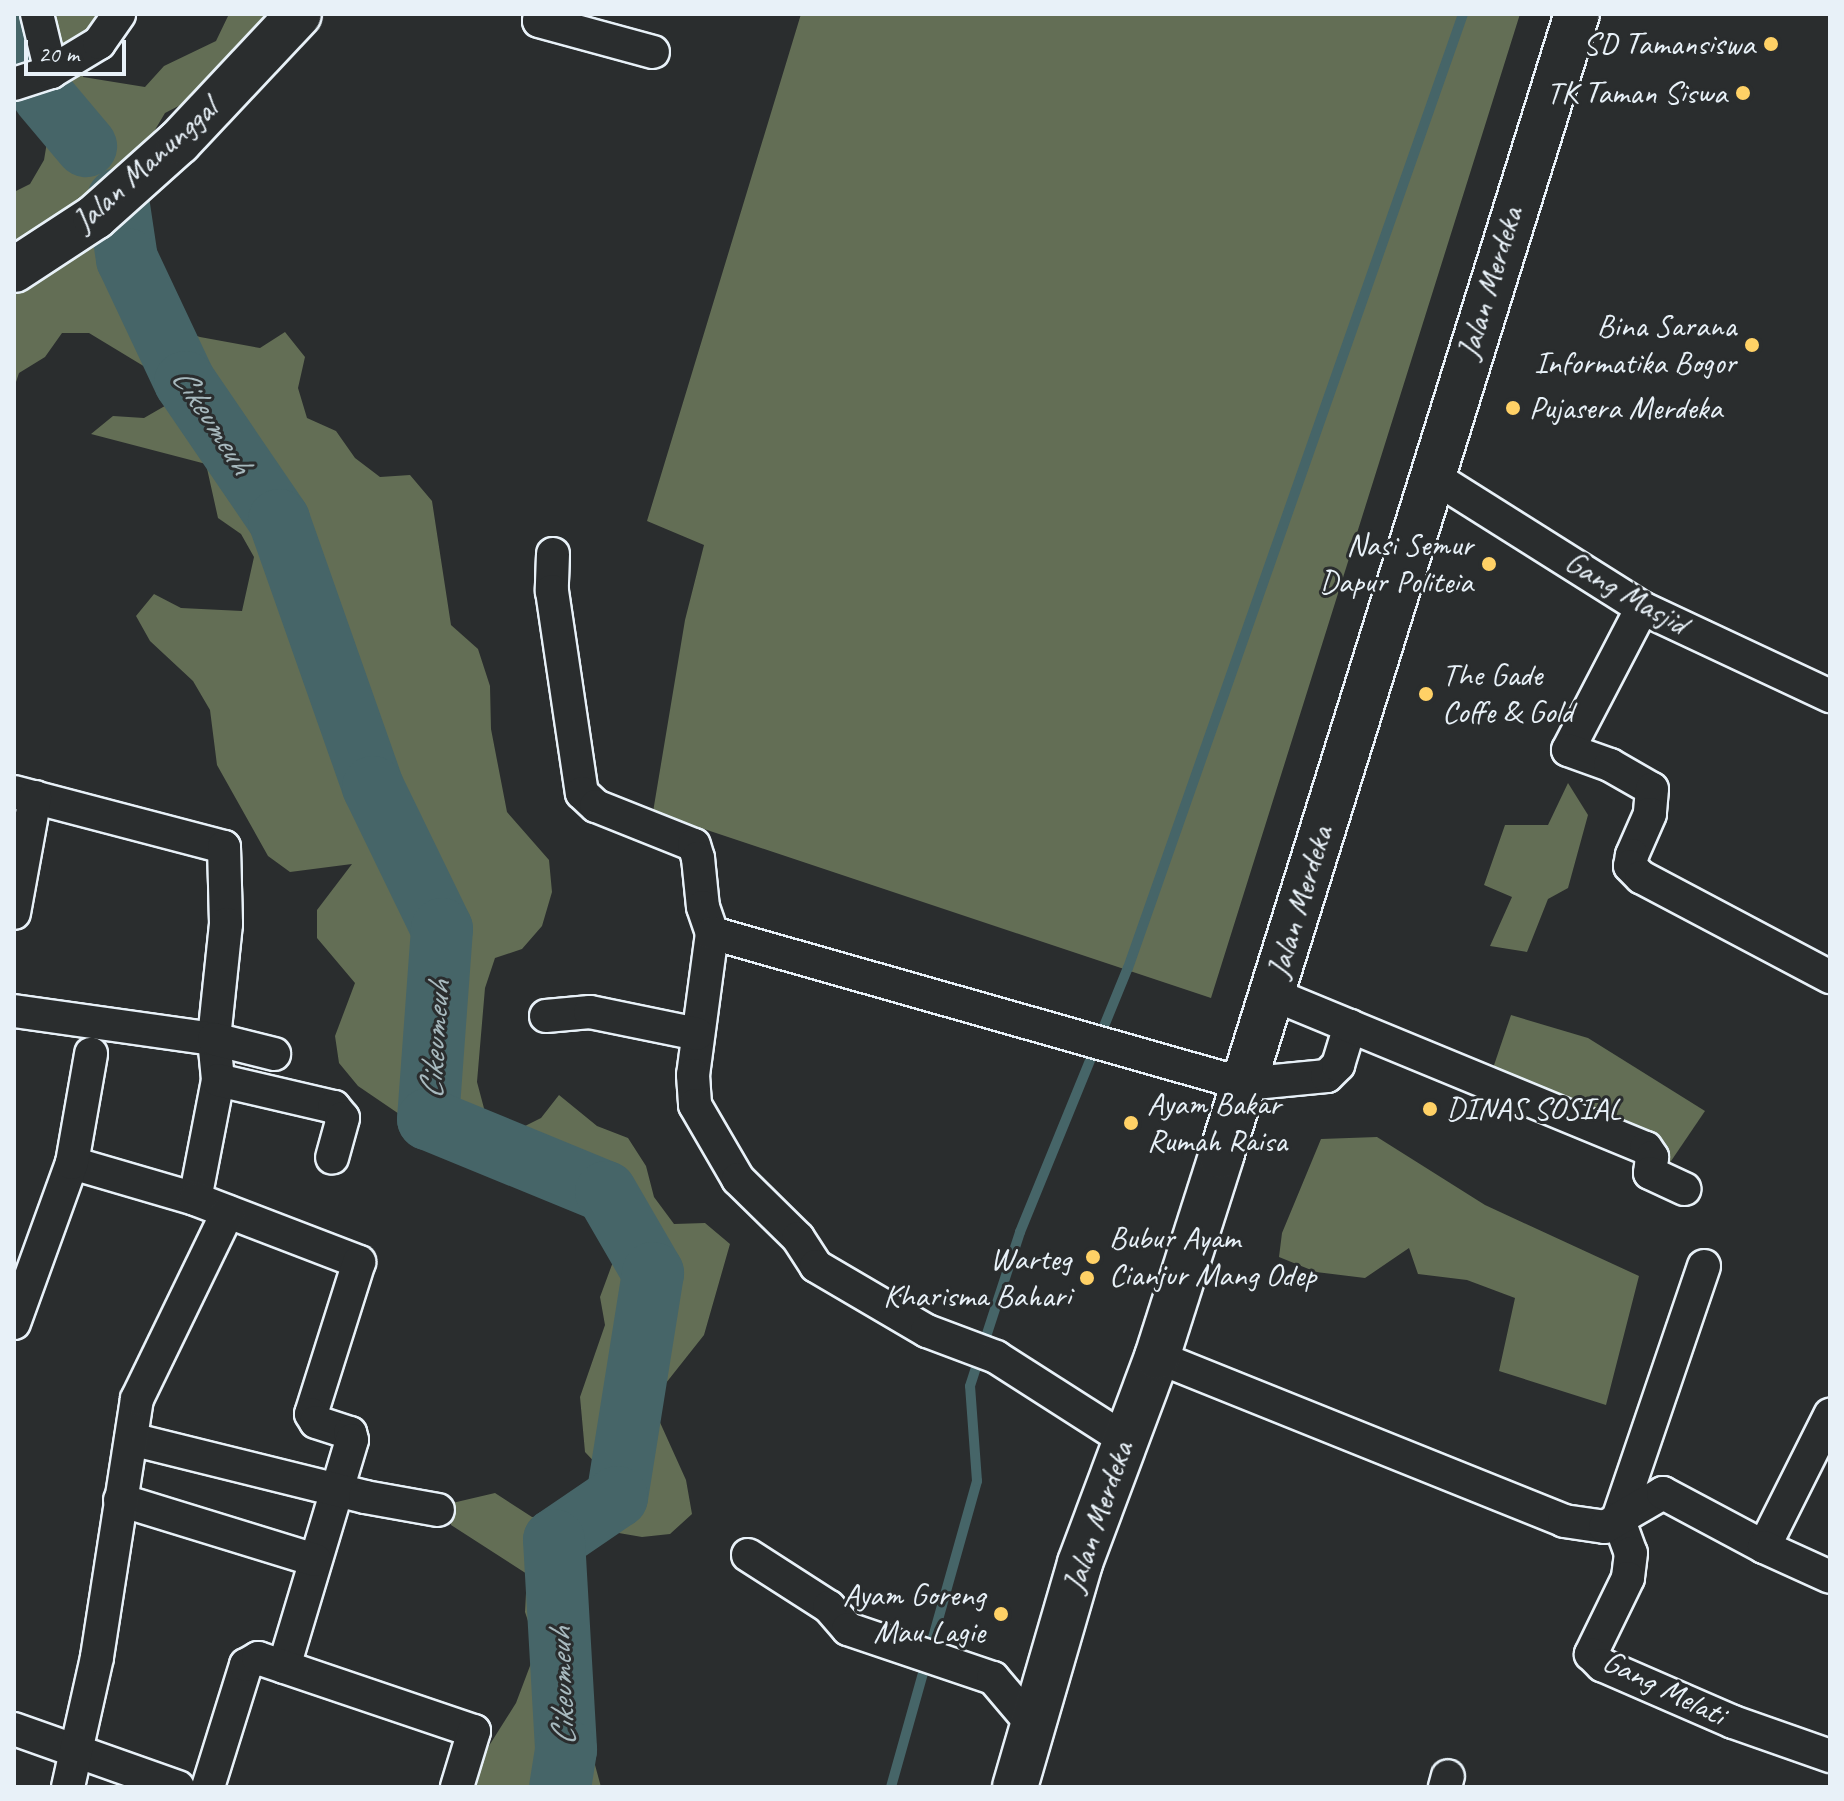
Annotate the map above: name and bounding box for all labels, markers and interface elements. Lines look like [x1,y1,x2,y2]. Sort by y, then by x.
scale bar [28,24,130,74]
place label: SD Tamansiswa [1583,25,1755,63]
marker: SD Tamansiswa [1762,35,1780,53]
text: 20 m [38,39,79,69]
place label: TK Taman Siswa [1548,74,1727,112]
marker: TK Taman Siswa [1734,84,1752,102]
street label: Jalan Manunggal [64,90,226,240]
street label: Jalan Merdeka [1449,203,1531,363]
place label: Bina Sarana Informatika Bogor [1534,308,1736,383]
marker: Bina Sarana Informatika Bogor [1743,336,1761,354]
water label: Cikeumeuh [164,359,262,481]
place label: Pujasera Merdeka [1529,389,1721,427]
marker: Pujasera Merdeka [1504,399,1522,417]
place label: Nasi Semur Dapur Politeia [1321,527,1473,602]
street label: Gang Masjid [1557,542,1695,644]
marker: Nasi Semur Dapur Politeia [1480,555,1498,573]
place label: The Gade Coffe & Gold [1442,657,1573,732]
marker: The Gade Coffe & Gold [1417,685,1435,703]
street label: Jalan Merdeka [1259,822,1341,982]
water label: Cikeumeuh [410,980,458,1100]
place label: Ayam Bakar Rumah Raisa [1147,1086,1289,1161]
place label: DINAS SOSIAL [1446,1090,1622,1128]
marker: DINAS SOSIAL [1421,1100,1439,1118]
marker: Ayam Bakar Rumah Raisa [1122,1114,1140,1132]
place label: Bubur Ayam Cianjur Mang Odep [1109,1220,1316,1295]
place label: Warteg Kharisma Bahari [883,1241,1071,1316]
marker: Bubur Ayam Cianjur Mang Odep [1084,1248,1102,1266]
marker: Warteg Kharisma Bahari [1078,1269,1096,1287]
street label: Jalan Merdeka [1054,1437,1142,1597]
place label: Ayam Goreng Mau Lagie [843,1577,985,1652]
marker: Ayam Goreng Mau Lagie [992,1605,1010,1623]
water label: Cikeumeuh [539,1627,583,1747]
street label: Gang Melati [1596,1642,1732,1734]

